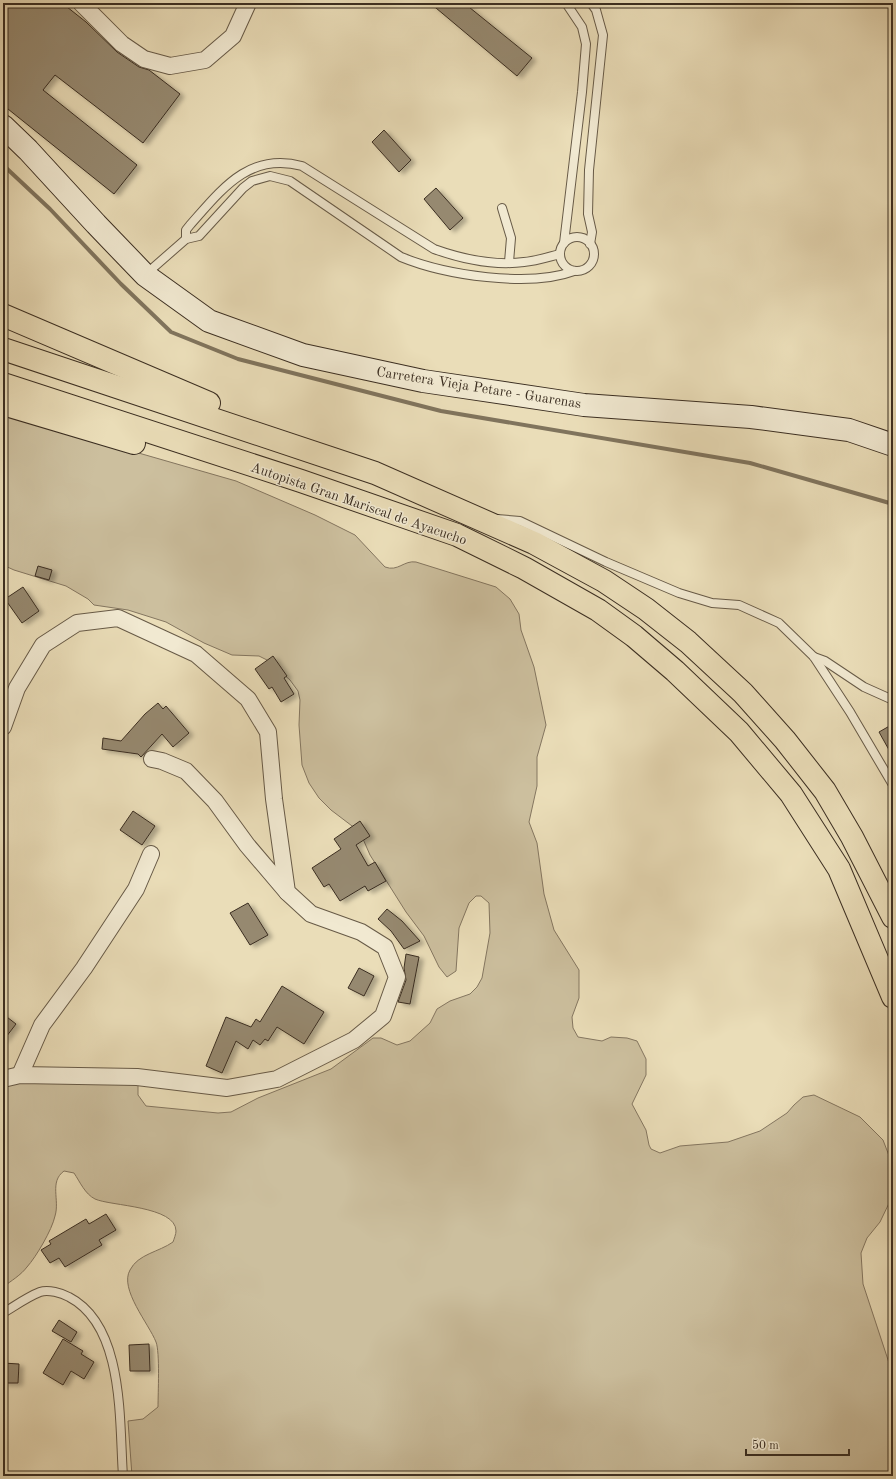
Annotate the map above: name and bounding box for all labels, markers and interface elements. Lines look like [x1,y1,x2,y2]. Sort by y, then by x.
street label: Carretera Vieja Petare - Guarenas [375,365,582,411]
street label: Autopista Gran Mariscal de Ayacucho [249,460,469,548]
scale bar [746,1431,849,1457]
text: 50 m [752,1439,779,1452]

